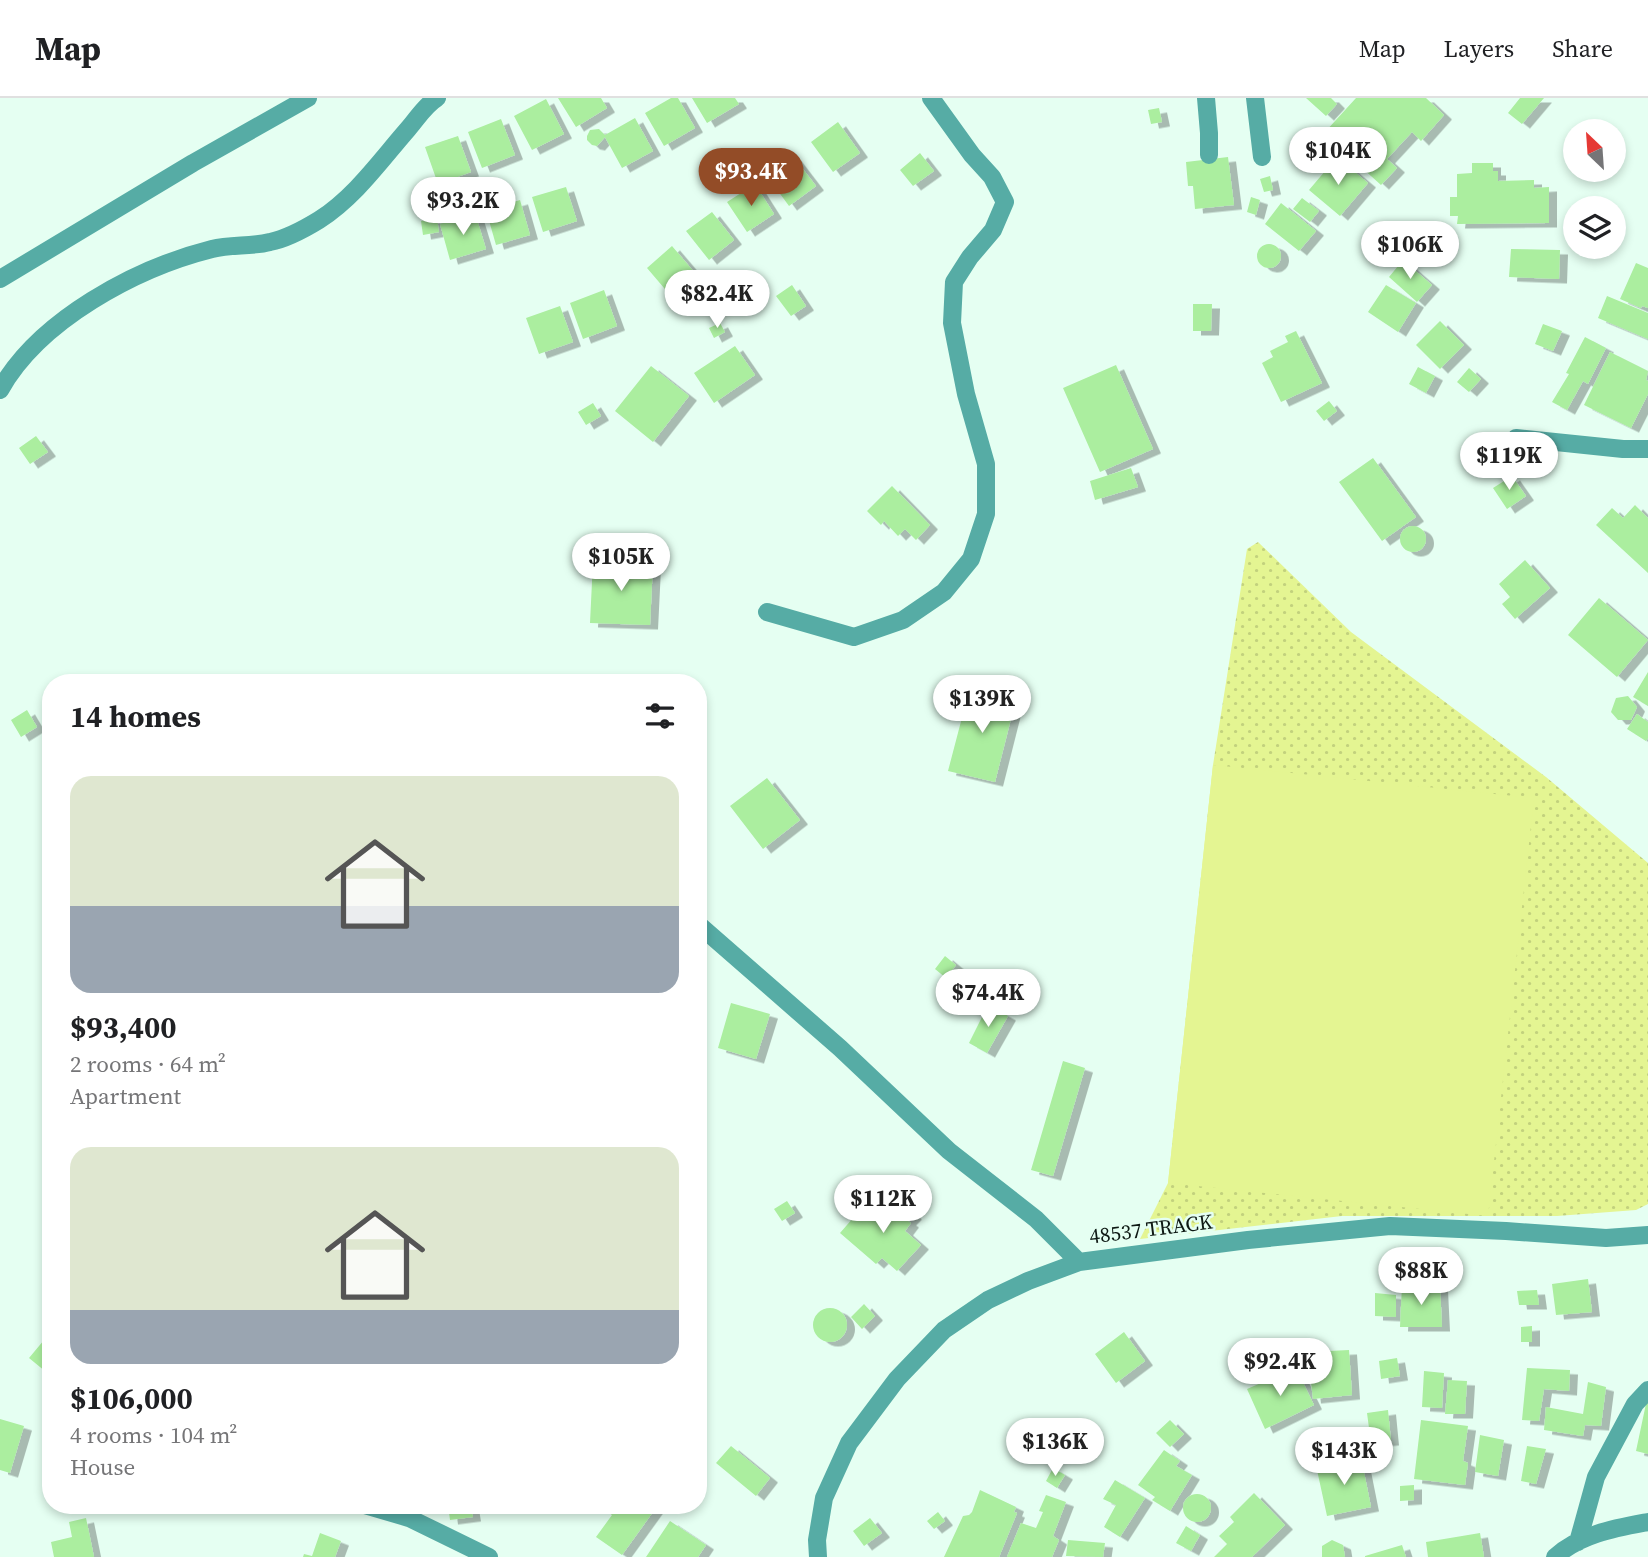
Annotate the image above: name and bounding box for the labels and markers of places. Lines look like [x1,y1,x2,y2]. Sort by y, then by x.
pin: $104K [1289,127,1387,187]
pin: $93.4K [694,148,808,208]
pin: $93.2K [406,178,520,237]
pin: $106K [1361,222,1459,281]
pin: $82.4K [660,271,774,330]
pin: $119K [1460,432,1558,492]
pin: $105K [572,533,670,593]
pin: $139K [933,676,1031,735]
pin: $74.4K [931,970,1045,1029]
pin: $112K [834,1176,932,1235]
pin: $88K [1380,1248,1462,1307]
pin: $92.4K [1223,1338,1337,1398]
pin: $136K [1006,1418,1104,1478]
pin: $143K [1295,1428,1393,1487]

